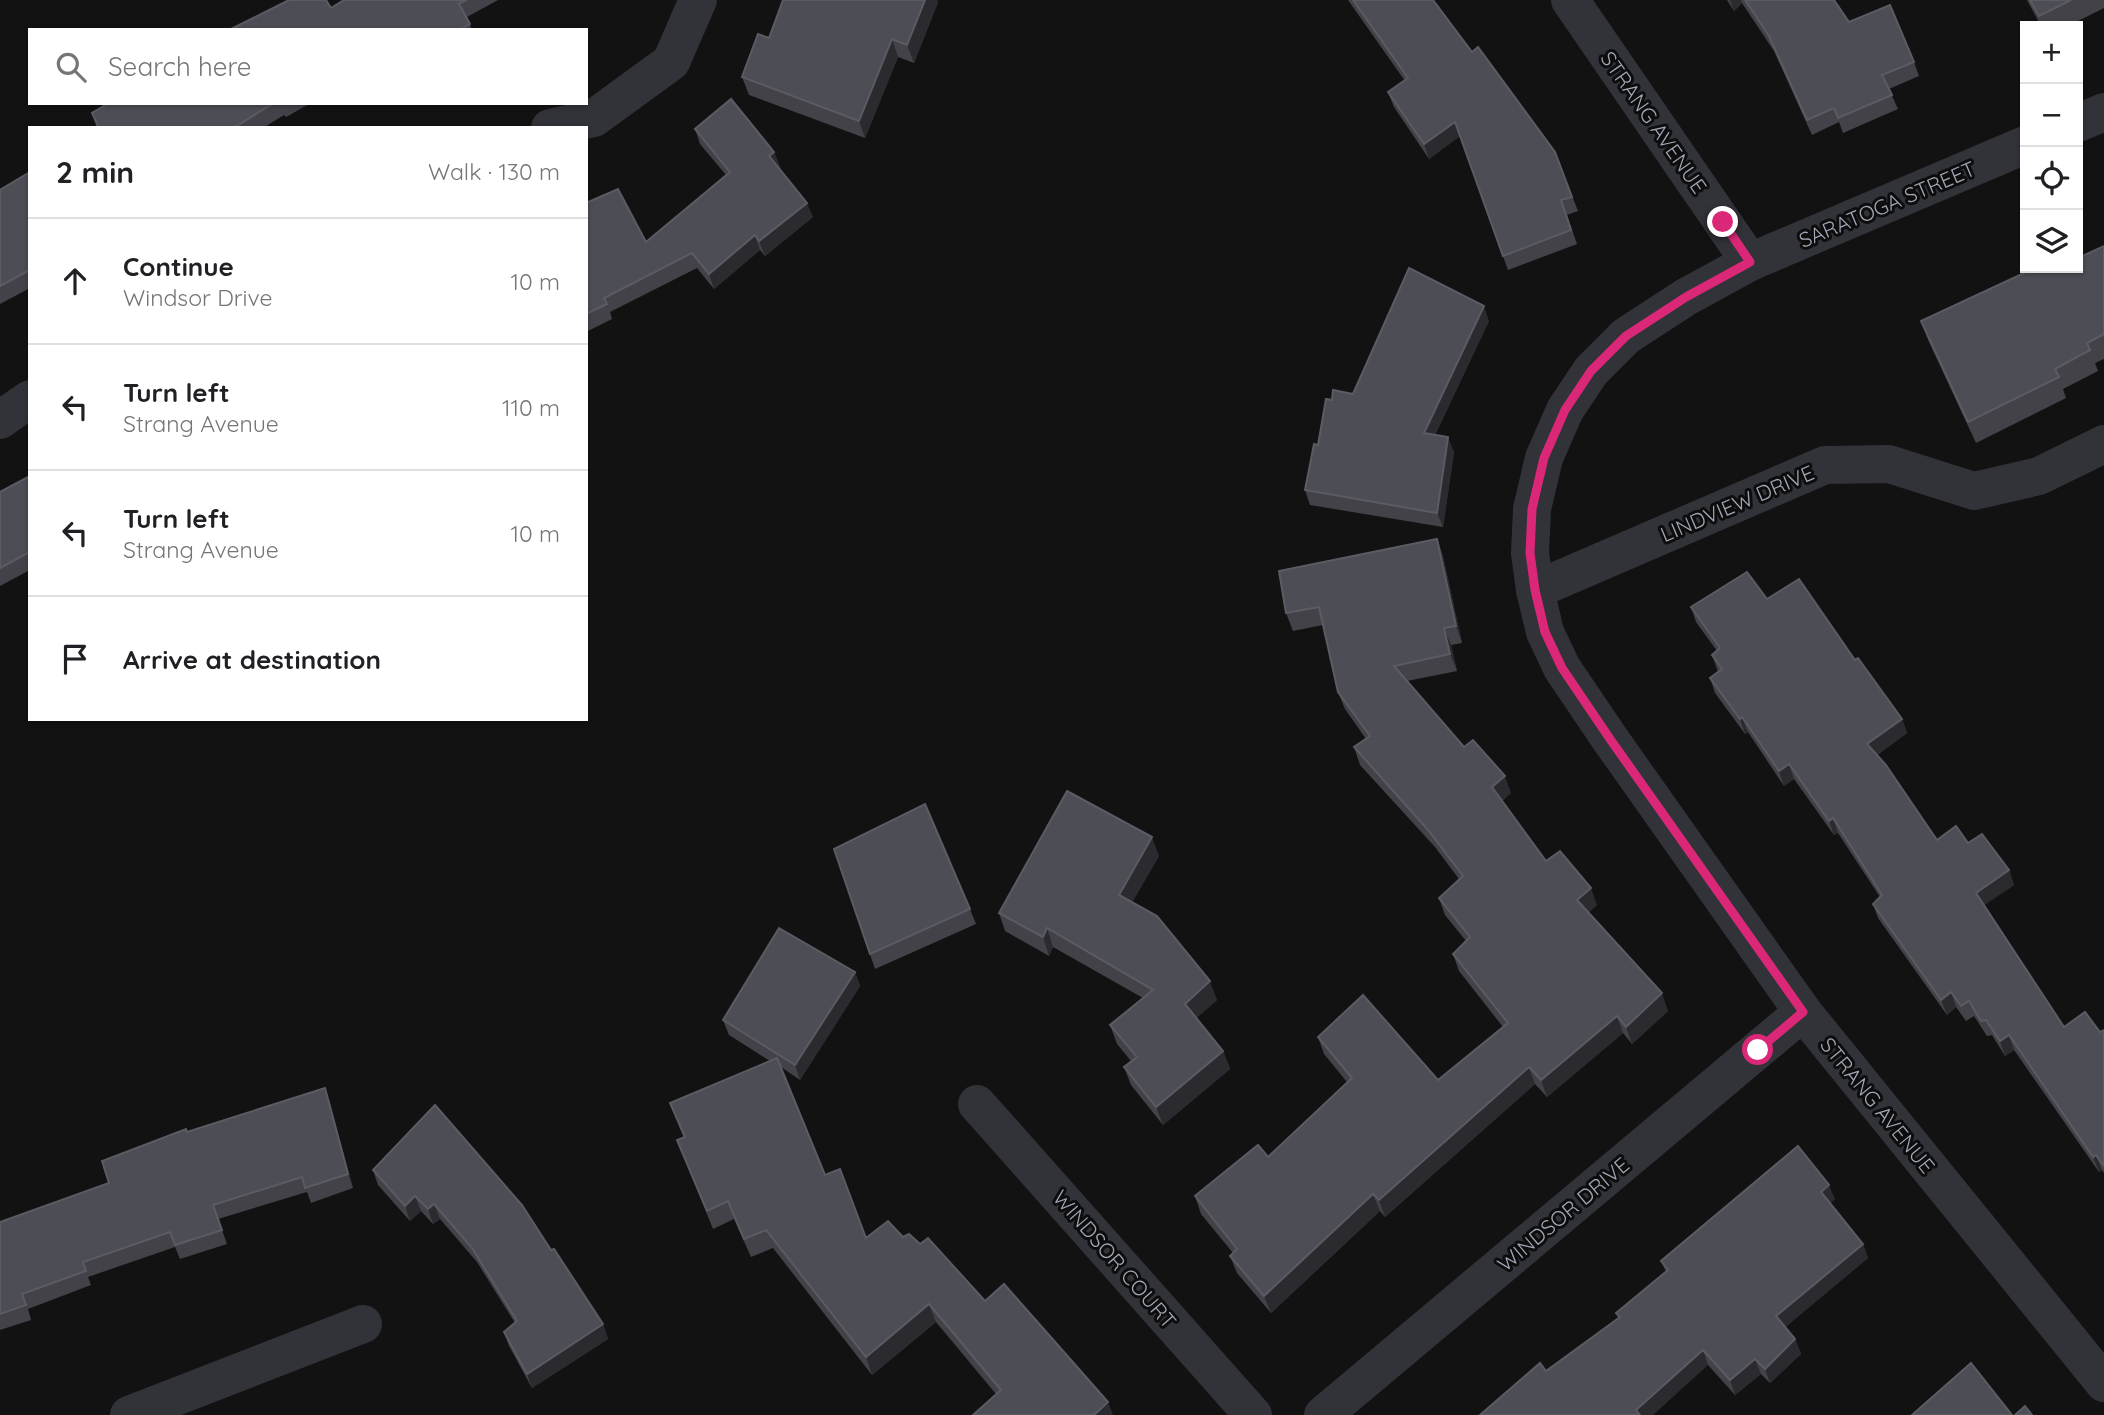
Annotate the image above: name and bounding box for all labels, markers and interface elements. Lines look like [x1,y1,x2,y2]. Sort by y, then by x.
map controls [2020,21,2083,273]
button: + [2020,21,2083,84]
search box [28,28,588,105]
street label: STRANG AVENUE [1595,46,1713,198]
icon: search [52,48,90,86]
text: Search here [108,50,252,83]
button: − [2020,84,2083,147]
button: locate [2020,147,2083,210]
text: 2 min [56,153,134,191]
street label: SARATOGA STREET [1795,155,1979,253]
text: Walk · 130 m [428,157,560,186]
route end [1707,206,1738,237]
button: layers [2020,210,2083,273]
text: Continue [123,250,234,283]
icon: ahead [56,262,94,300]
text: 10 m [511,267,560,296]
text: Windsor Drive [123,283,273,312]
text: Turn left [123,376,230,409]
icon: left [56,388,94,426]
text: 110 m [502,393,560,422]
text: Strang Avenue [123,409,279,438]
street label: LINDVIEW DRIVE [1656,459,1818,547]
text: Turn left [123,502,230,535]
icon: left [56,514,94,552]
text: 10 m [511,519,560,548]
text: Strang Avenue [123,535,279,564]
icon: arrive [56,640,94,678]
text: Arrive at destination [123,643,381,676]
street label: STRANG AVENUE [1815,1032,1941,1178]
route start [1742,1034,1773,1065]
street label: WINDSOR DRIVE [1492,1151,1634,1277]
street label: WINDSOR COURT [1048,1184,1182,1334]

